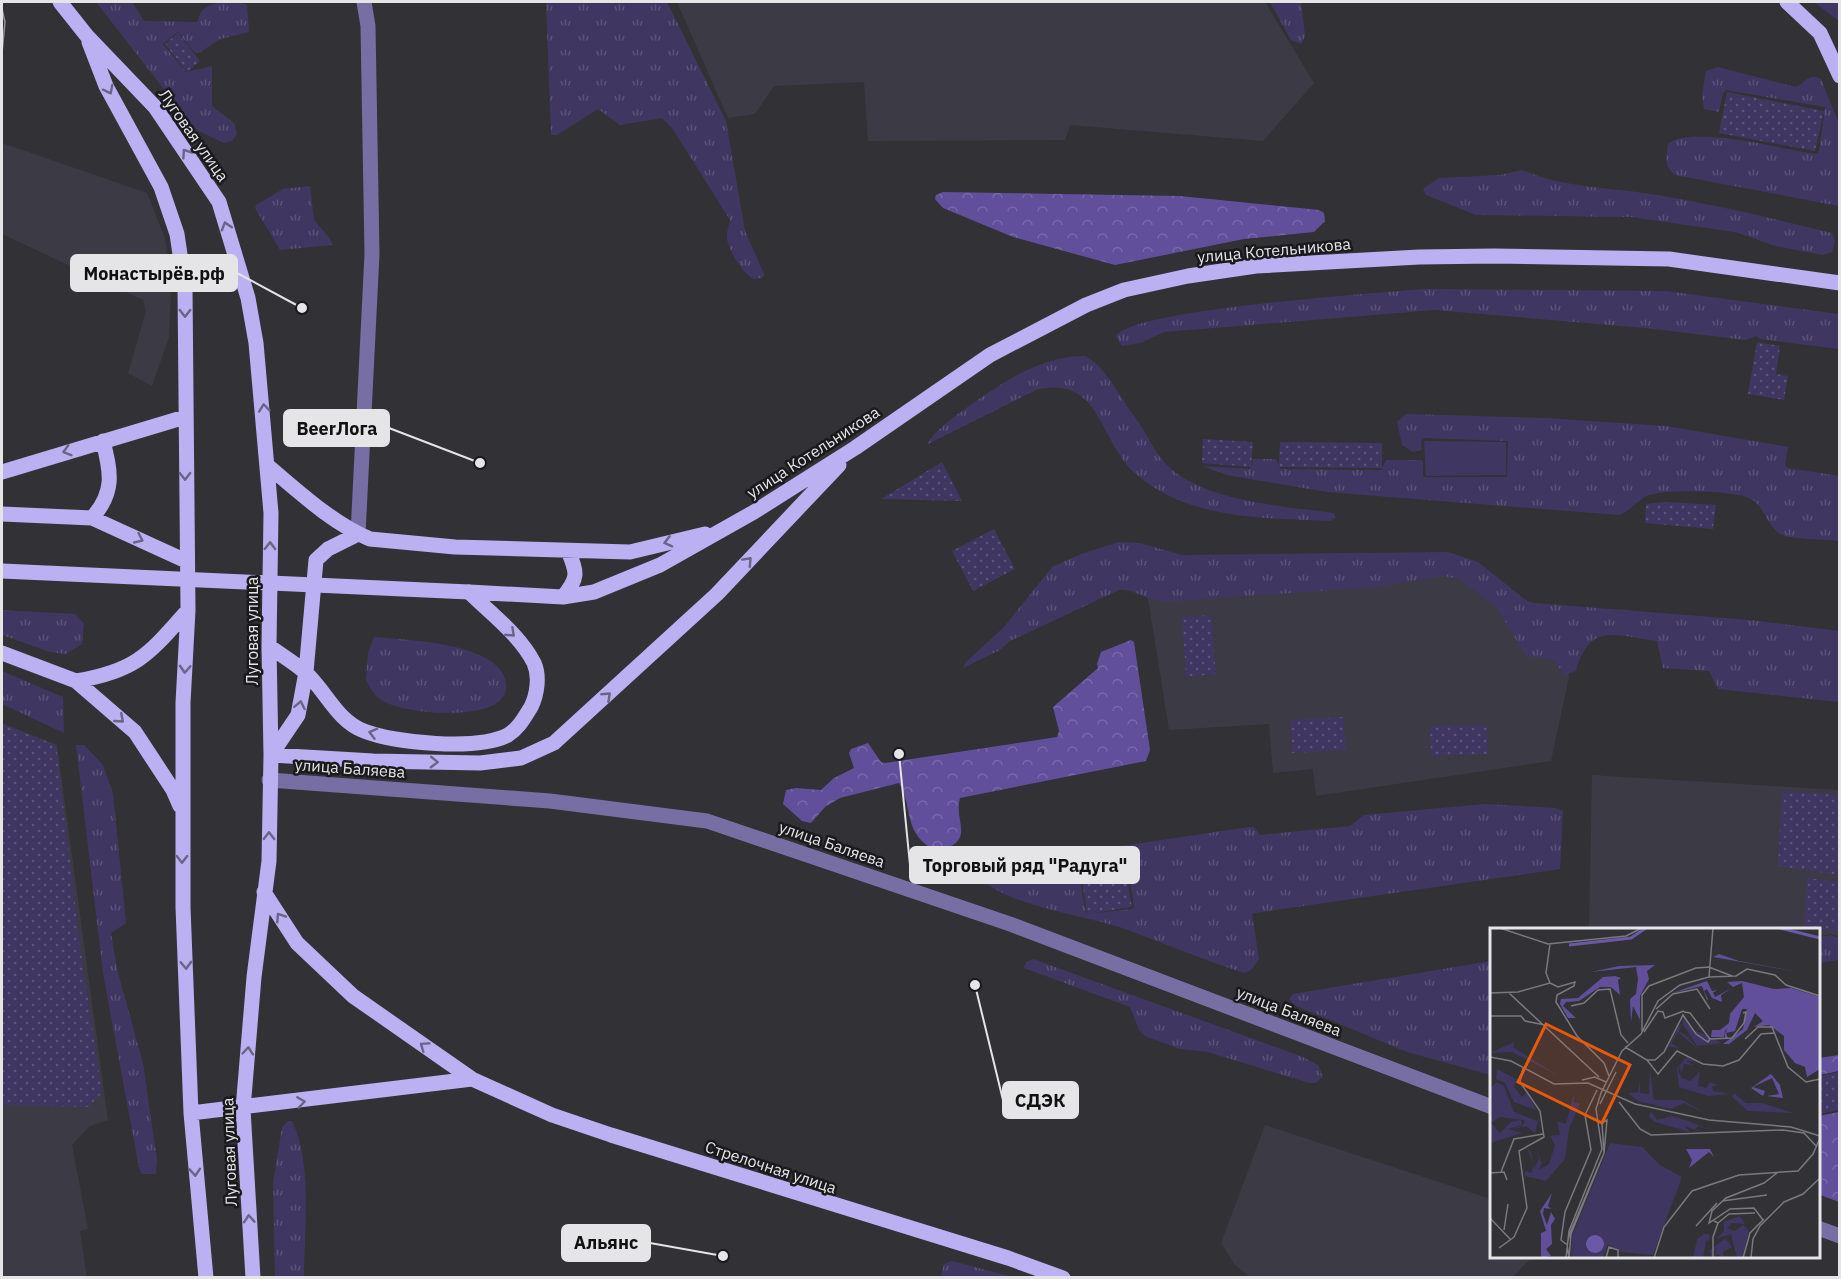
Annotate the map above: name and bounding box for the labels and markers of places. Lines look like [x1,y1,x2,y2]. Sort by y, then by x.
callout: Монастырёв.рф [71,255,237,291]
callout: BeerЛога [284,410,389,446]
callout: Торговый ряд "Радуга" [910,847,1139,883]
callout: СДЭК [1003,1082,1078,1118]
callout: Альянс [562,1225,650,1261]

